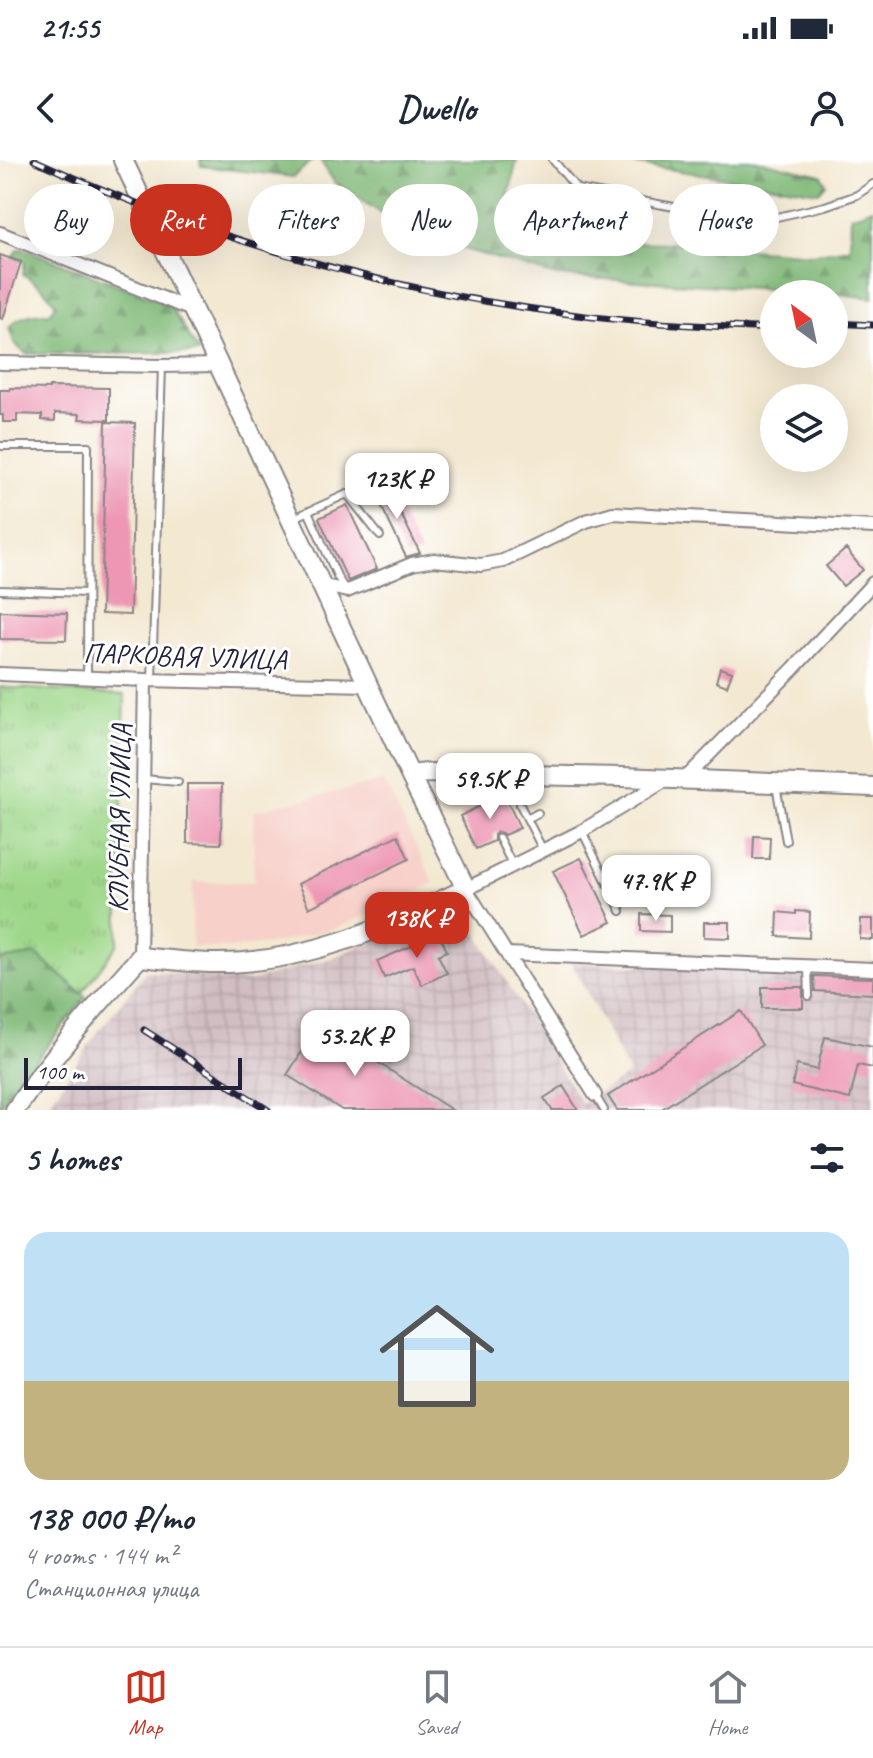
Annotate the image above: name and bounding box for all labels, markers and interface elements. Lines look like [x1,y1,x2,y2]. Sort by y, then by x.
text: 21:55 [40,9,99,47]
text: Dwello [397,85,476,131]
icon: back [24,86,68,130]
icon: person [805,86,849,130]
chip: Buy [24,184,114,256]
chip: Rent [130,184,232,256]
chip: Filters [248,184,365,256]
chip: New [381,184,478,256]
chip: Apartment [494,184,653,256]
chip: House [669,184,779,256]
north arrow [760,280,848,368]
map controls [760,280,848,472]
button: layers [760,384,848,472]
pin: 123K ₽ [332,453,462,521]
text: 123K ₽ [363,462,431,495]
street label: ПАРКОВАЯ УЛИЦА [83,635,289,677]
street label: КЛУБНАЯ УЛИЦА [100,722,138,913]
pin: 59.5K ₽ [416,753,564,821]
text: 59.5K ₽ [454,762,526,795]
pin: 47.9K ₽ [582,855,730,923]
text: 47.9K ₽ [620,864,692,897]
pin: 138K ₽ [352,892,482,960]
text: 138K ₽ [383,901,451,934]
pin: 53.2K ₽ [281,1010,429,1078]
text: 53.2K ₽ [319,1019,391,1052]
scale bar [24,1054,242,1090]
text: 100 m [36,1058,83,1086]
icon: filters [805,1136,849,1180]
text: 5 homes [24,1137,119,1180]
icon: home [365,1284,509,1428]
text: 138 000 ₽/mo [24,1496,193,1539]
text: 4 rooms · 144 m² [24,1539,176,1572]
text: Станционная улица [24,1572,198,1605]
tab: Map [124,1665,168,1741]
tab: Saved [415,1665,459,1741]
tab: Home [706,1665,750,1741]

